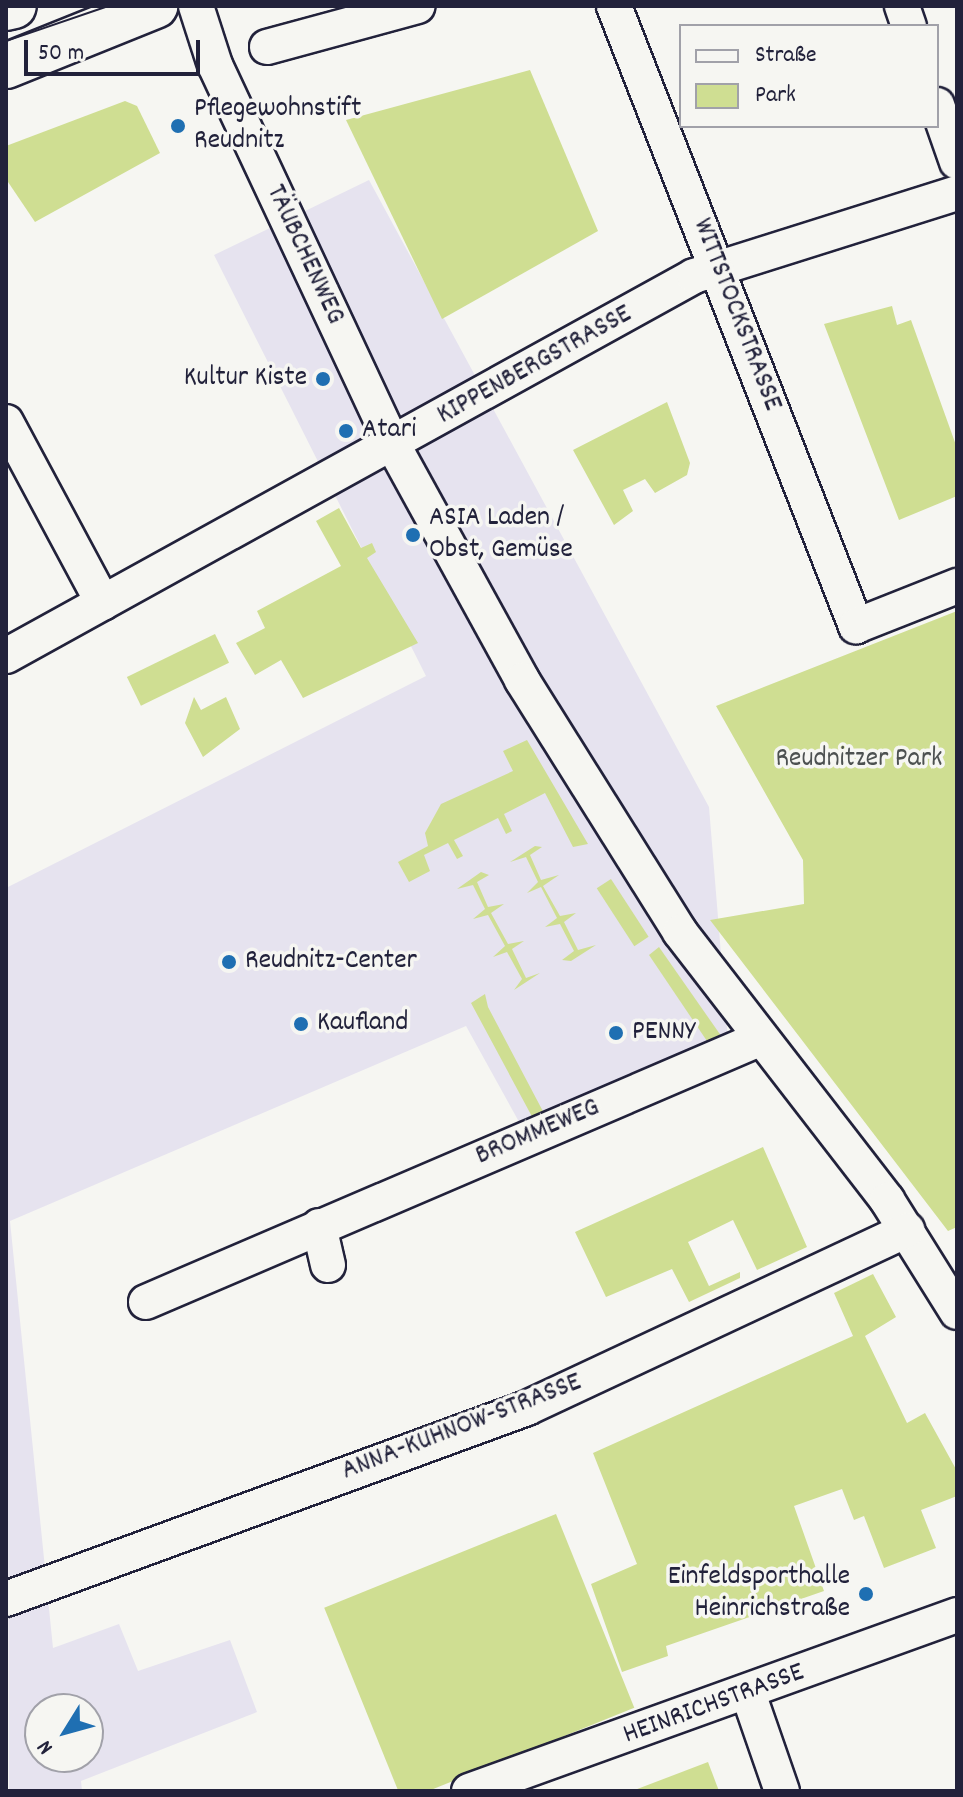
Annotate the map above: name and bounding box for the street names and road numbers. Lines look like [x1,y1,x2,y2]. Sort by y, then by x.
street label: TÄUBCHENWEG [257,180,351,330]
street label: WITTSTOCKSTRASSE [684,214,788,416]
street label: KIPPENBERGSTRASSE [432,299,638,433]
street label: BROMMEWEG [471,1092,605,1174]
street label: ANNA-KUHNOW-STRASSE [337,1367,587,1489]
street label: HEINRICHSTRASSE [619,1657,809,1753]

